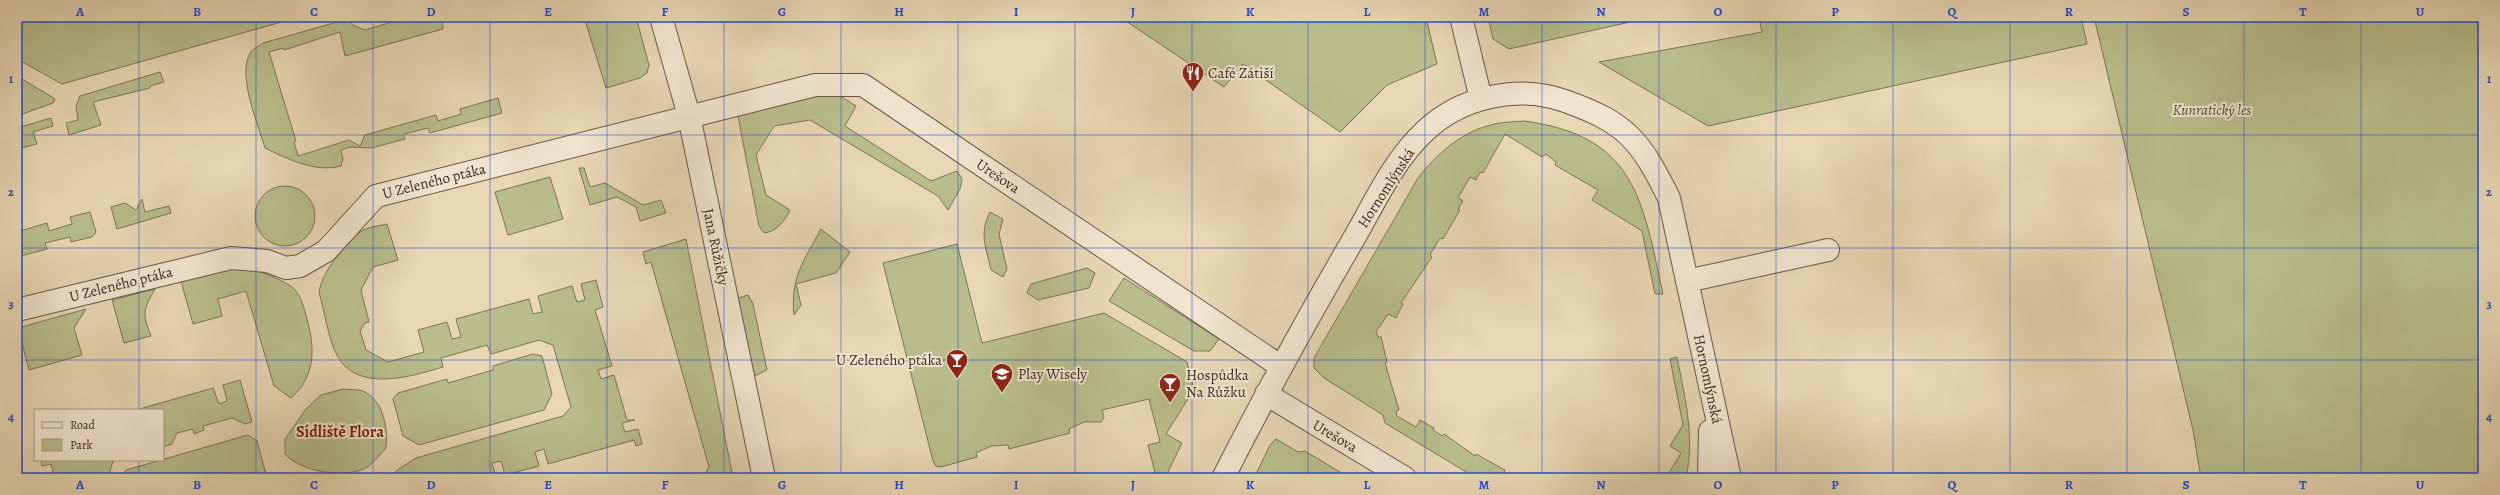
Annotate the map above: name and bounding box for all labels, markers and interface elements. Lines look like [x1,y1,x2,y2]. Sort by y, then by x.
text: A [75,3,85,20]
text: B [193,3,201,20]
text: C [310,3,318,20]
text: D [426,3,436,20]
text: E [544,3,552,20]
text: F [662,3,669,20]
text: G [778,3,786,20]
text: H [894,3,904,20]
text: I [1014,3,1019,20]
text: J [1131,3,1135,20]
text: K [1246,3,1255,20]
text: L [1364,3,1371,20]
text: M [1479,3,1490,20]
text: N [1596,3,1606,20]
text: O [1714,3,1723,20]
text: P [1831,3,1839,20]
text: Q [1948,3,1959,20]
text: R [2065,3,2074,20]
text: S [2182,3,2190,20]
text: T [2299,3,2307,20]
text: U [2416,3,2425,20]
restaurant icon: Café Zátiší [1180,60,1206,93]
place label: Café Zátiší [1208,63,1274,83]
text: 1 [9,70,14,87]
text: 1 [2487,70,2492,87]
park label: Kunratický les [2173,100,2251,120]
street label: Hornomlýnská [1353,144,1419,232]
street label: Urešova [972,154,1024,198]
street label: U Zeleného ptáka [380,158,488,204]
text: 2 [8,183,15,200]
text: 2 [2486,183,2493,200]
street label: Jana Růžičky [698,207,734,288]
street label: U Zeleného ptáka [67,261,175,307]
text: 3 [8,295,14,312]
text: 3 [2486,295,2492,312]
street label: Hornomlýnská [1689,332,1727,426]
bar icon: U Zeleného ptáka [944,347,970,380]
place label: U Zeleného ptáka [836,350,942,370]
school or university icon: Play Wisely [989,361,1015,394]
place label: Play Wisely [1018,364,1087,384]
place label: Hospůdka Na Růžku [1186,365,1249,402]
bar icon: Hospůdka Na Růžku [1157,371,1183,404]
text: 4 [8,408,14,425]
text: 4 [2486,408,2492,425]
legend [34,409,164,461]
street label: Urešova [1309,415,1361,457]
text: Road [70,417,96,433]
district label: Sídliště Flora [296,421,384,443]
text: Park [70,437,93,453]
text: A [75,476,85,493]
text: B [193,476,201,493]
text: C [310,476,318,493]
text: D [426,476,436,493]
text: E [544,476,552,493]
text: F [662,476,669,493]
text: G [778,476,786,493]
text: H [894,476,904,493]
text: I [1014,476,1019,493]
text: J [1131,476,1135,493]
text: K [1246,476,1255,493]
text: L [1364,476,1371,493]
text: M [1479,476,1490,493]
text: N [1596,476,1606,493]
text: O [1714,476,1723,493]
text: P [1831,476,1839,493]
text: Q [1948,476,1959,493]
text: R [2065,476,2074,493]
text: S [2182,476,2190,493]
text: T [2299,476,2307,493]
text: U [2416,476,2425,493]

